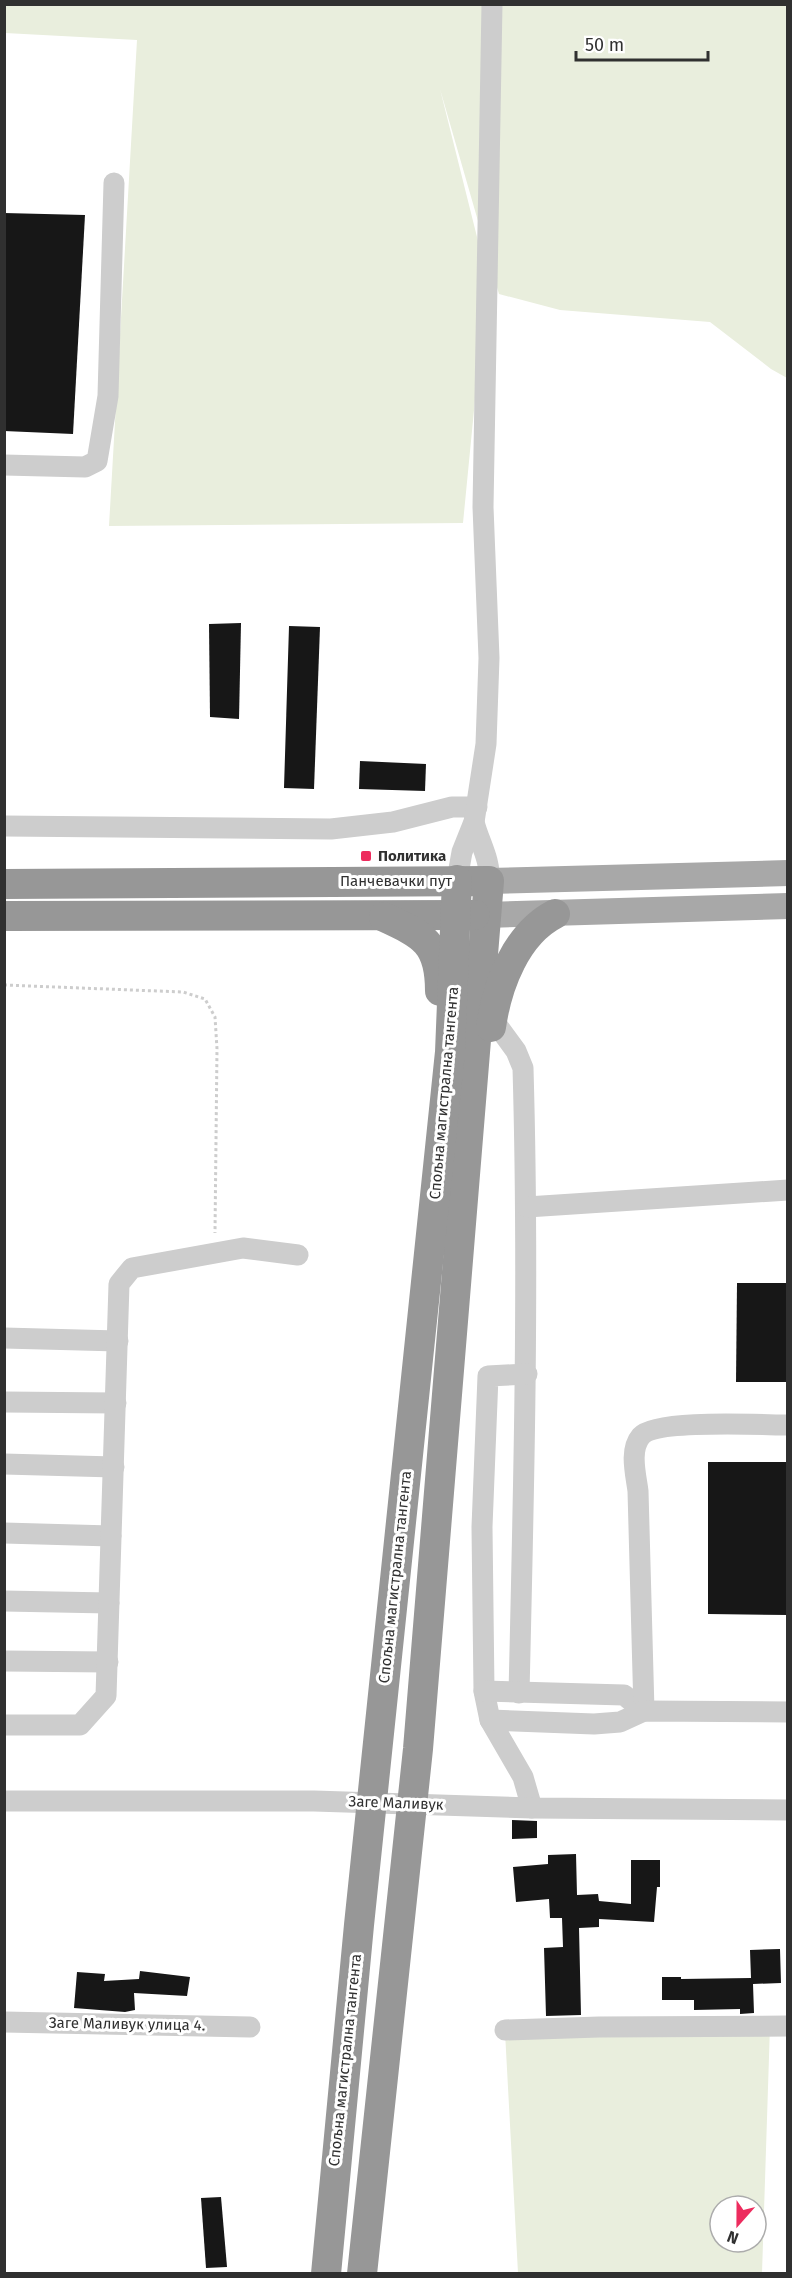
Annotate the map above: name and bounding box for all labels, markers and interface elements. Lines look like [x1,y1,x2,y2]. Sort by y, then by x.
scale bar [576,24,708,62]
text: 50 m [585,34,624,56]
place label: Политика [378,847,446,865]
marker: Политика [359,849,373,863]
street label: Панчевачки пут [340,872,452,890]
street label: Спољна магистрална тангента [426,986,462,1200]
street label: Спољна магистрална тангента [375,1470,415,1684]
street label: Заге Маливук [348,1792,444,1814]
street label: Спољна магистрална тангента [325,1953,365,2167]
street label: Заге Маливук улица 4. [49,2014,205,2034]
north arrow [708,2194,768,2254]
text: N [724,2227,741,2248]

